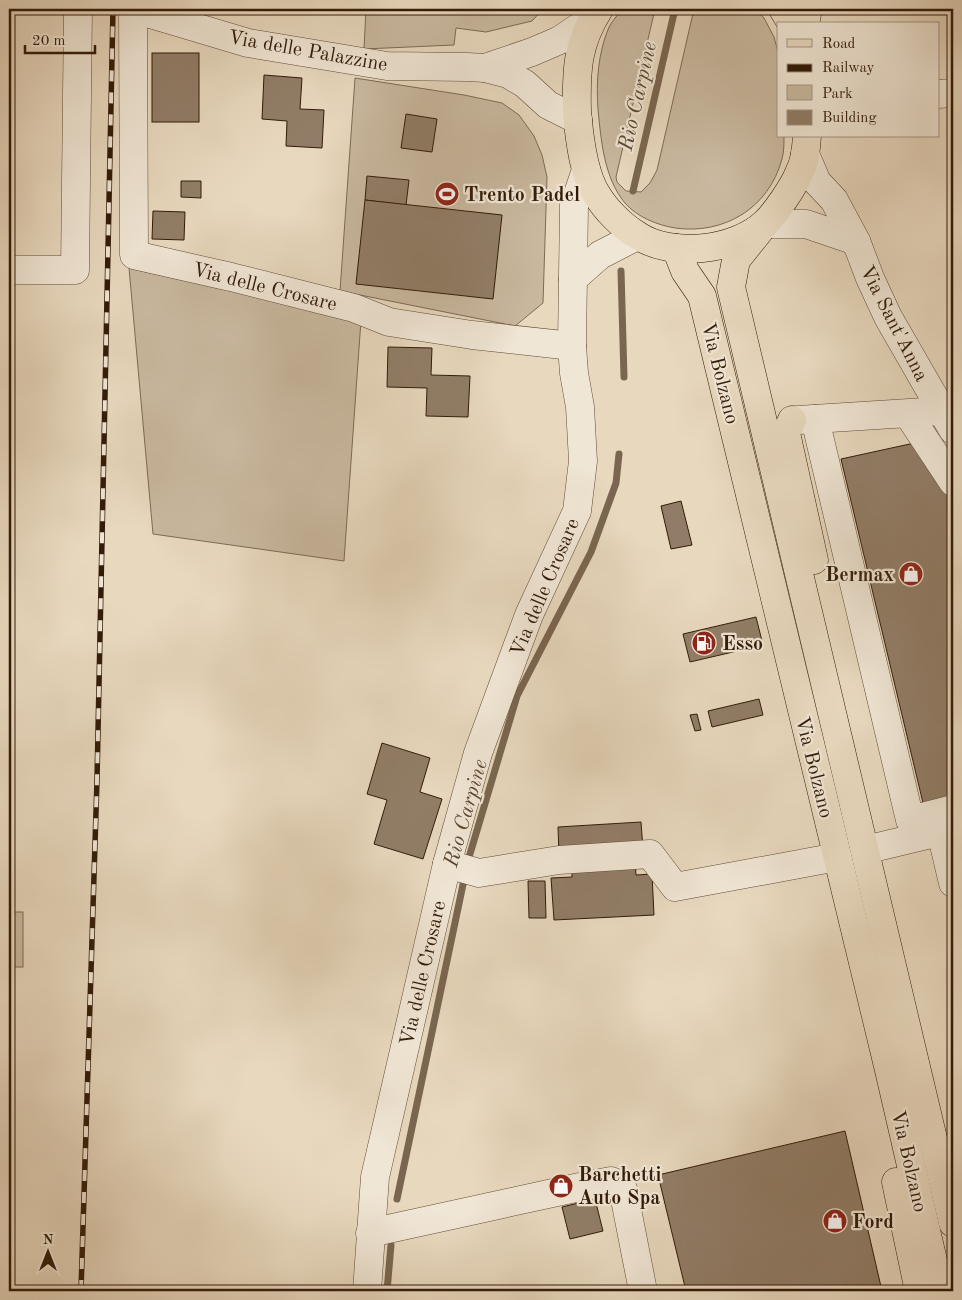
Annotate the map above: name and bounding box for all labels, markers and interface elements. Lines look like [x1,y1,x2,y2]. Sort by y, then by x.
scale bar [25,22,95,54]
legend [777,22,940,138]
street label: Via delle Palazzine [226,28,389,76]
text: 20 m [32,34,66,49]
text: Road [822,37,856,52]
water label: Rio Carpine [616,40,661,154]
text: Railway [822,61,875,76]
text: Park [822,87,853,102]
text: Building [822,111,877,126]
sports icon: Trento Padel [434,181,460,207]
place label: Trento Padel [464,186,580,206]
street label: Via delle Crosare [190,260,339,316]
street label: Via Sant'Anna [855,263,931,385]
street label: Via Bolzano [697,321,741,426]
street label: Via delle Crosare [508,516,584,660]
shop icon: Bermax [898,561,924,587]
place label: Bermax [825,566,894,586]
fuel station icon: Esso [691,630,717,656]
place label: Esso [722,635,763,655]
street label: Via Bolzano [791,715,835,820]
water label: Rio Carpine [441,757,492,871]
street label: Via delle Crosare [398,899,450,1048]
street label: Via Bolzano [887,1109,929,1214]
place label: Barchetti Auto Spa [578,1166,662,1209]
shop icon: Barchetti Auto Spa [548,1173,574,1199]
shop icon: Ford [822,1208,848,1234]
place label: Ford [852,1213,894,1233]
north arrow [22,1228,72,1278]
text: N [43,1233,54,1247]

